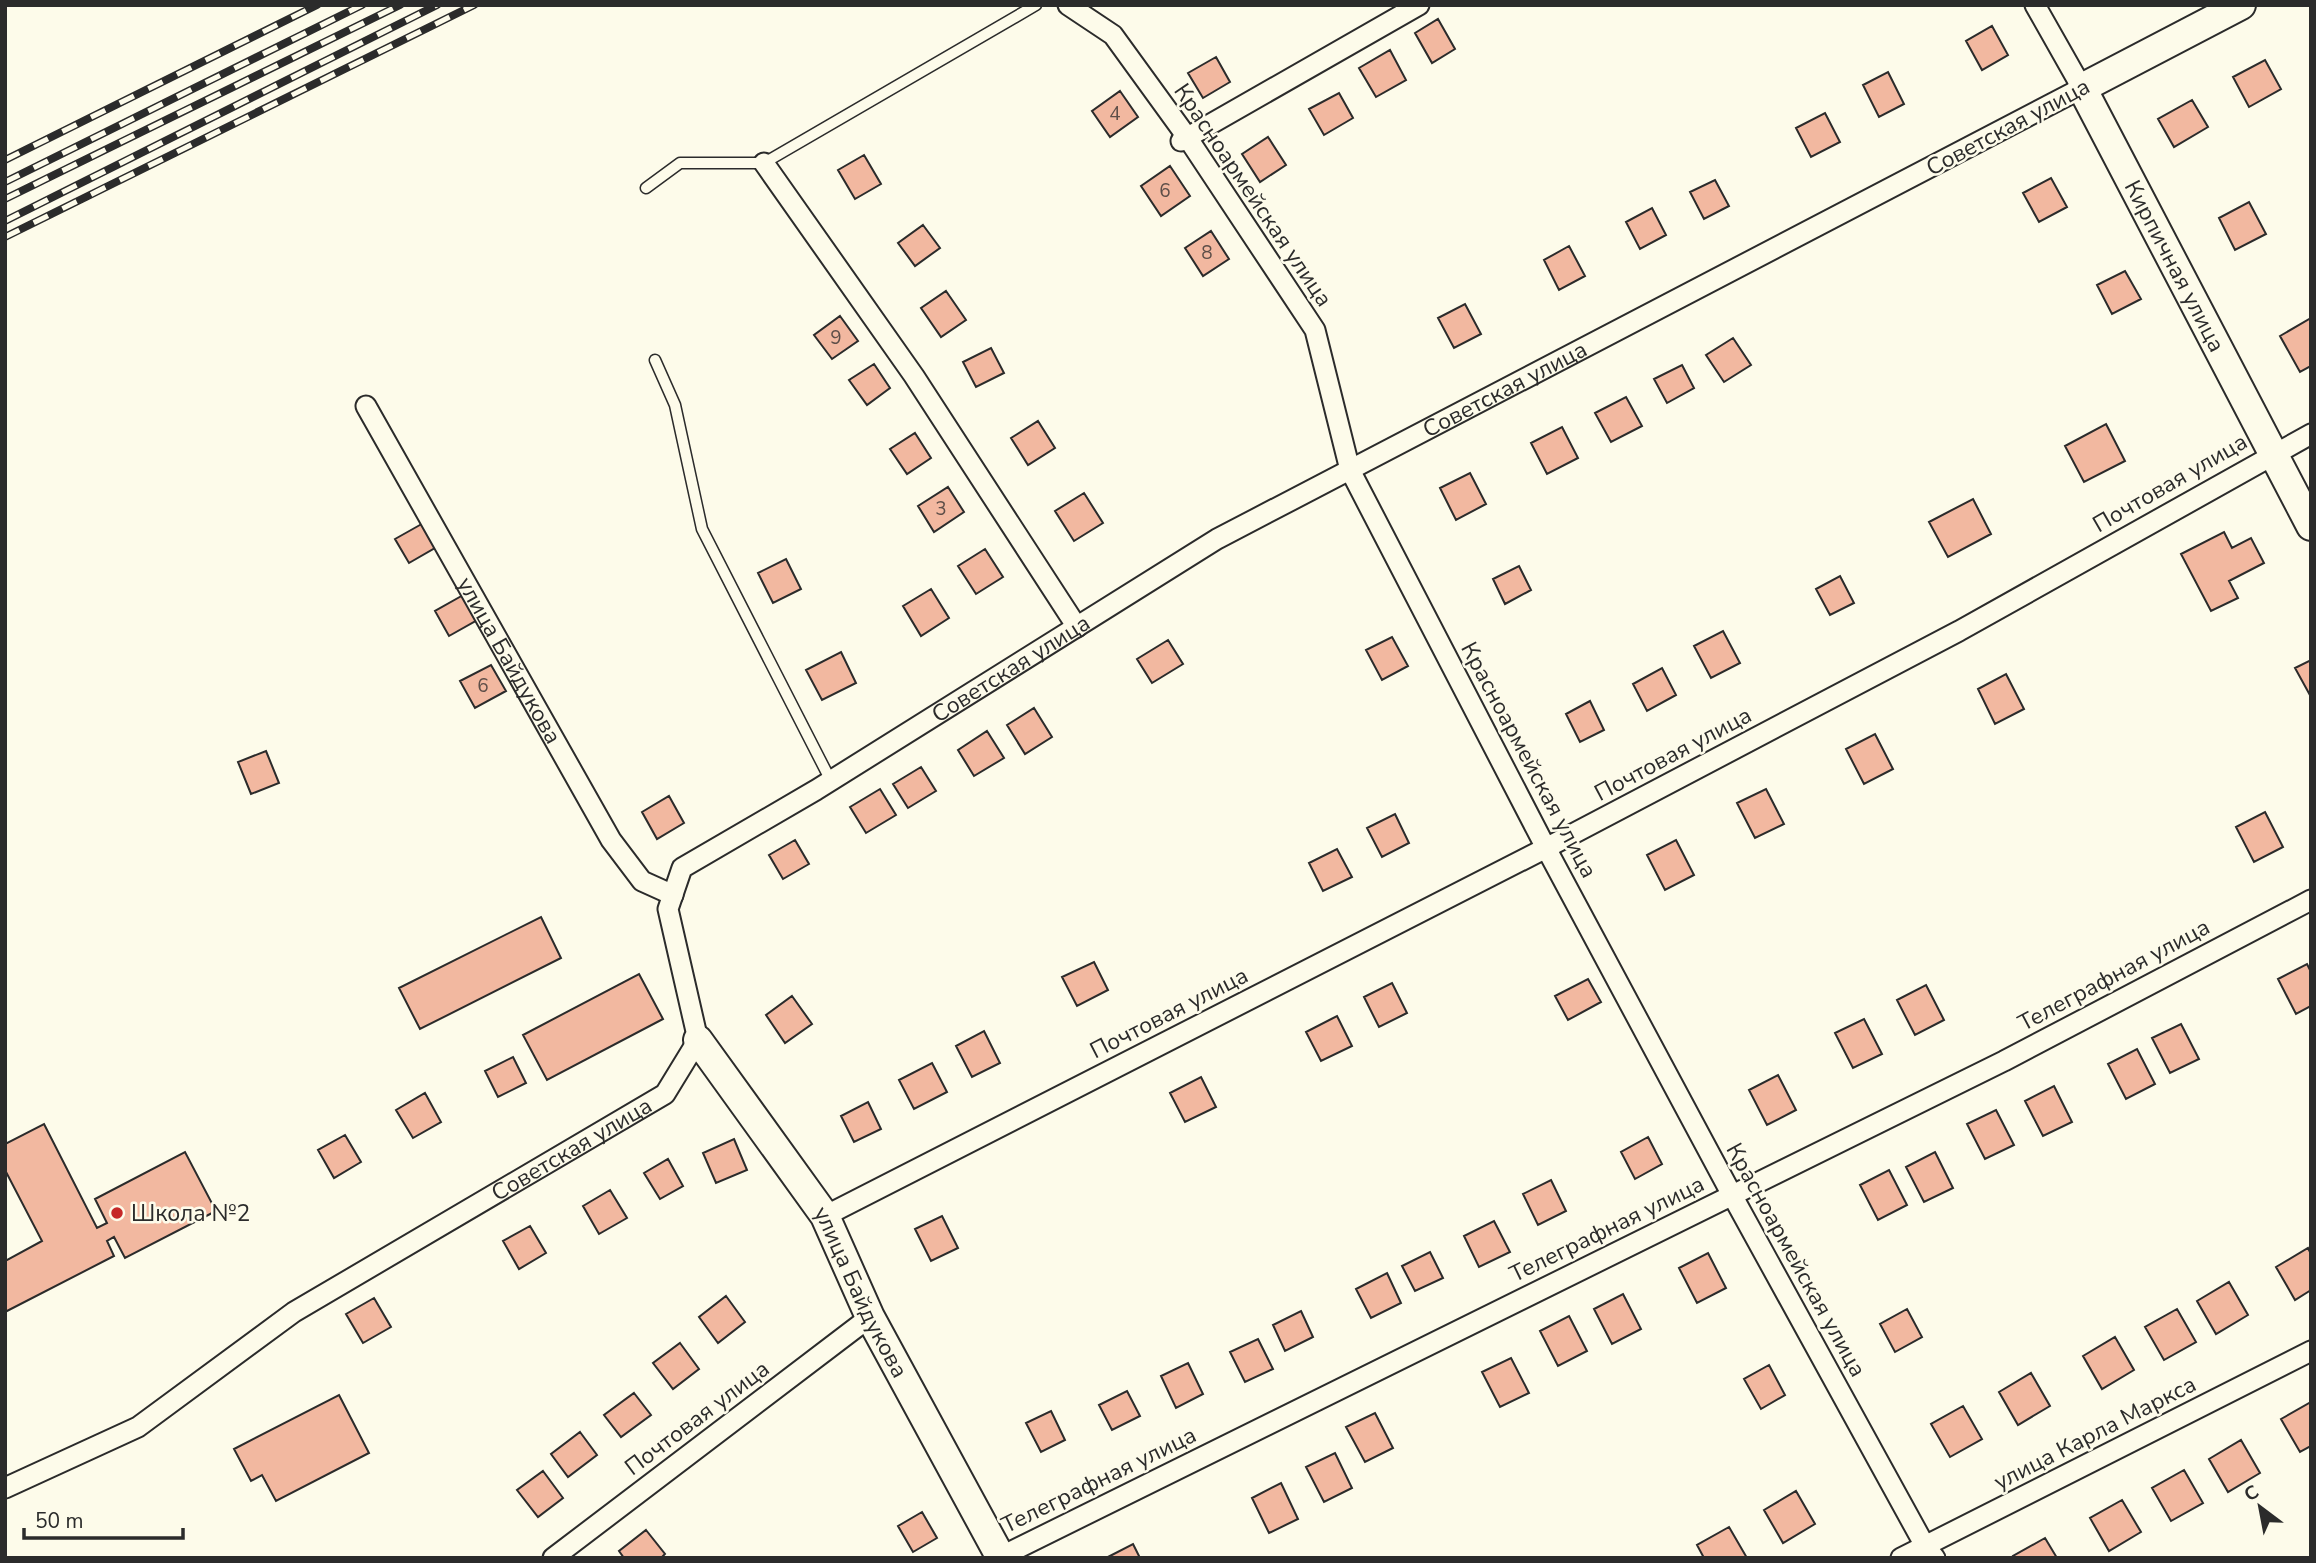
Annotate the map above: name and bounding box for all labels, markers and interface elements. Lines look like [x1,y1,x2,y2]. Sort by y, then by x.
street label: Советская улица [1921,71,2095,183]
street label: Красноармейская улица [1167,77,1339,313]
house number: 4 [1109,101,1121,127]
street label: Кирпичная улица [2117,175,2233,357]
house number: 6 [1159,178,1171,204]
house number: 8 [1201,240,1213,266]
house number: 9 [830,325,842,351]
street label: Советская улица [1417,333,1592,445]
street label: Почтовая улица [2087,426,2253,540]
house number: 3 [935,496,947,522]
street label: улица Байдукова [450,571,569,749]
street label: Советская улица [925,607,1096,729]
street label: Красноармейская улица [1454,637,1604,883]
house number: 6 [477,673,489,699]
street label: Почтовая улица [1589,700,1757,808]
street label: Телеграфная улица [2013,911,2215,1039]
street label: Почтовая улица [1085,960,1253,1066]
street label: Советская улица [485,1090,658,1208]
street label: Красноармейская улица [1719,1137,1873,1383]
street label: Телеграфная улица [1505,1168,1709,1290]
place label: Школа №2 [131,1198,250,1229]
street label: улица Байдукова [807,1199,916,1383]
marker: Школа №2 [109,1205,125,1221]
street label: Почтовая улица [618,1353,776,1483]
street label: улица Карла Маркса [1989,1369,2201,1497]
street label: Телеграфная улица [997,1419,1201,1541]
north arrow [2225,1472,2295,1542]
text: С [2239,1479,2264,1508]
scale bar [24,1496,184,1540]
text: 50 m [35,1507,84,1535]

